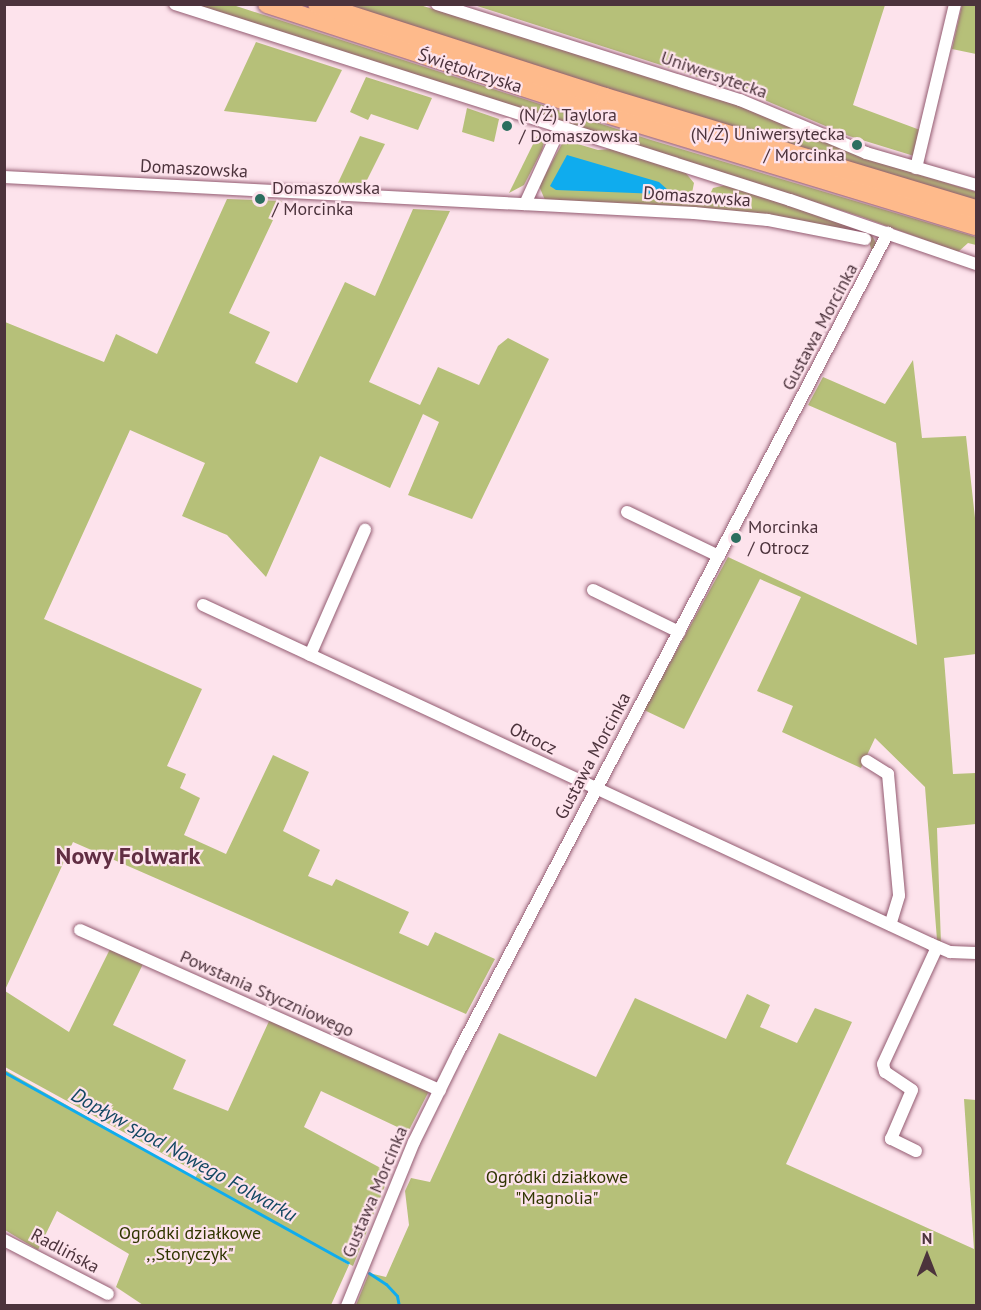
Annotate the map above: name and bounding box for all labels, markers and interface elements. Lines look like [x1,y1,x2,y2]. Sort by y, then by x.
street label: Świętokrzyska [415,44,525,98]
street label: Uniwersytecka [658,47,770,103]
place label: (N/Ż) Taylora / Domaszowska [519,105,638,148]
marker: (N/Ż) Taylora / Domaszowska [500,119,514,133]
place label: (N/Ż) Uniwersytecka / Morcinka [691,124,845,166]
marker: (N/Ż) Uniwersytecka / Morcinka [850,138,864,152]
street label: Domaszowska [139,155,249,183]
place label: Domaszowska / Morcinka [272,178,380,220]
street label: Domaszowska [642,182,752,212]
marker: Domaszowska / Morcinka [253,192,267,206]
street label: Gustawa Morcinka [777,260,863,394]
place label: Morcinka / Otrocz [748,517,818,560]
marker: Morcinka / Otrocz [729,531,743,545]
street label: Gustawa Morcinka [550,689,636,823]
street label: Otrocz [506,718,560,760]
district label: Nowy Folwark [55,842,201,870]
street label: Powstania Styczniowego [177,946,357,1042]
water label: Dopływ spod Nowego Folwarku [67,1083,301,1227]
street label: Gustawa Morcinka [338,1123,412,1261]
park label: Ogródki działkowe "Magnolia" [486,1167,628,1210]
park label: Ogródki działkowe ,,Storyczyk" [119,1223,261,1266]
street label: Radlińska [27,1224,103,1278]
north arrow [897,1226,957,1286]
text: N [922,1228,932,1248]

